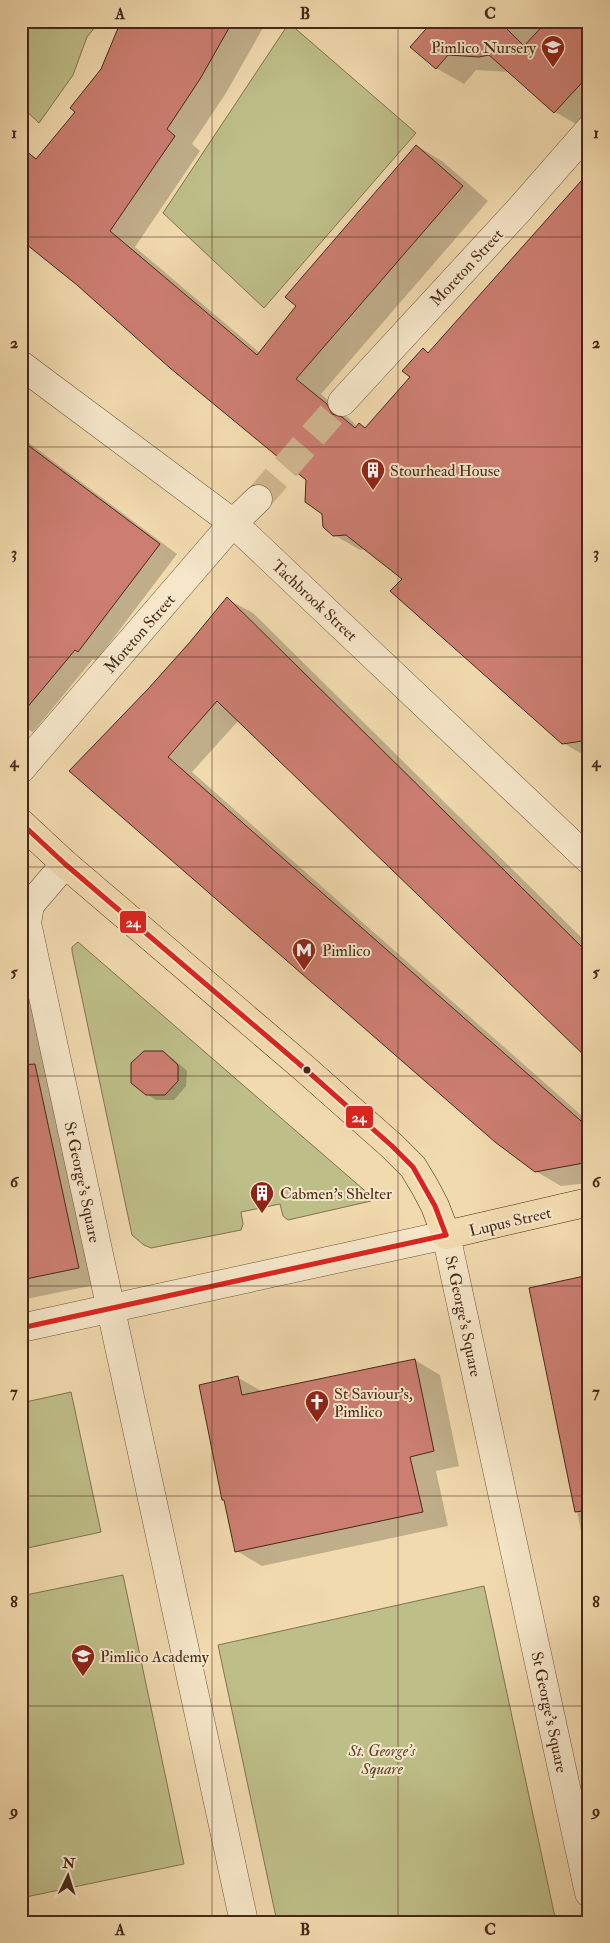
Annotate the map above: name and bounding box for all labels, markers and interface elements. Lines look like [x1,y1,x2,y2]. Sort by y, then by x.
text: A [114,4,126,24]
text: B [300,4,310,24]
text: C [484,4,496,24]
school or university icon: Pimlico Nursery [540,34,566,68]
place label: Pimlico Nursery [431,38,537,58]
text: 1 [11,123,17,143]
text: 1 [593,123,599,143]
street label: Moreton Street [426,225,508,311]
text: 2 [10,333,18,353]
text: 2 [592,333,600,353]
building icon: Stourhead House [360,457,386,491]
place label: Stourhead House [390,461,500,481]
text: 3 [11,543,17,563]
text: 3 [593,543,599,563]
street label: Tachbrook Street [267,556,361,646]
street label: Moreton Street [100,590,180,677]
text: 4 [9,752,20,772]
text: 4 [591,752,602,772]
line badge: 24 [119,910,147,934]
text: 24 [126,914,142,931]
metro station icon: Pimlico [291,937,317,971]
place label: Pimlico [322,941,371,961]
text: 5 [10,962,18,982]
text: 5 [592,962,600,982]
unlabelled marker [302,1065,312,1075]
line badge: 24 [345,1105,374,1129]
text: 24 [352,1109,368,1126]
street label: St George's Square [59,1120,105,1245]
text: 6 [10,1172,20,1192]
text: 6 [592,1172,602,1192]
building icon: Cabmen's Shelter [249,1180,275,1214]
place label: Cabmen's Shelter [280,1184,392,1204]
street label: Lupus Street [467,1203,553,1242]
street label: St George's Square [440,1254,486,1379]
text: 7 [10,1382,18,1402]
text: 7 [592,1382,600,1402]
place label: St Saviour's, Pimlico [334,1384,413,1422]
church icon: St Saviour's, Pimlico [304,1389,330,1423]
text: 8 [10,1592,18,1612]
text: 8 [592,1592,600,1612]
school or university icon: Pimlico Academy [70,1643,96,1677]
place label: Pimlico Academy [100,1647,210,1667]
street label: St George's Square [526,1650,572,1775]
park label: St. George's Square [348,1741,416,1779]
text: 9 [8,1801,18,1821]
text: 9 [590,1801,600,1821]
north arrow [42,1850,92,1900]
text: N [61,1855,76,1872]
text: A [114,1920,126,1940]
text: B [300,1920,310,1940]
text: C [484,1920,496,1940]

